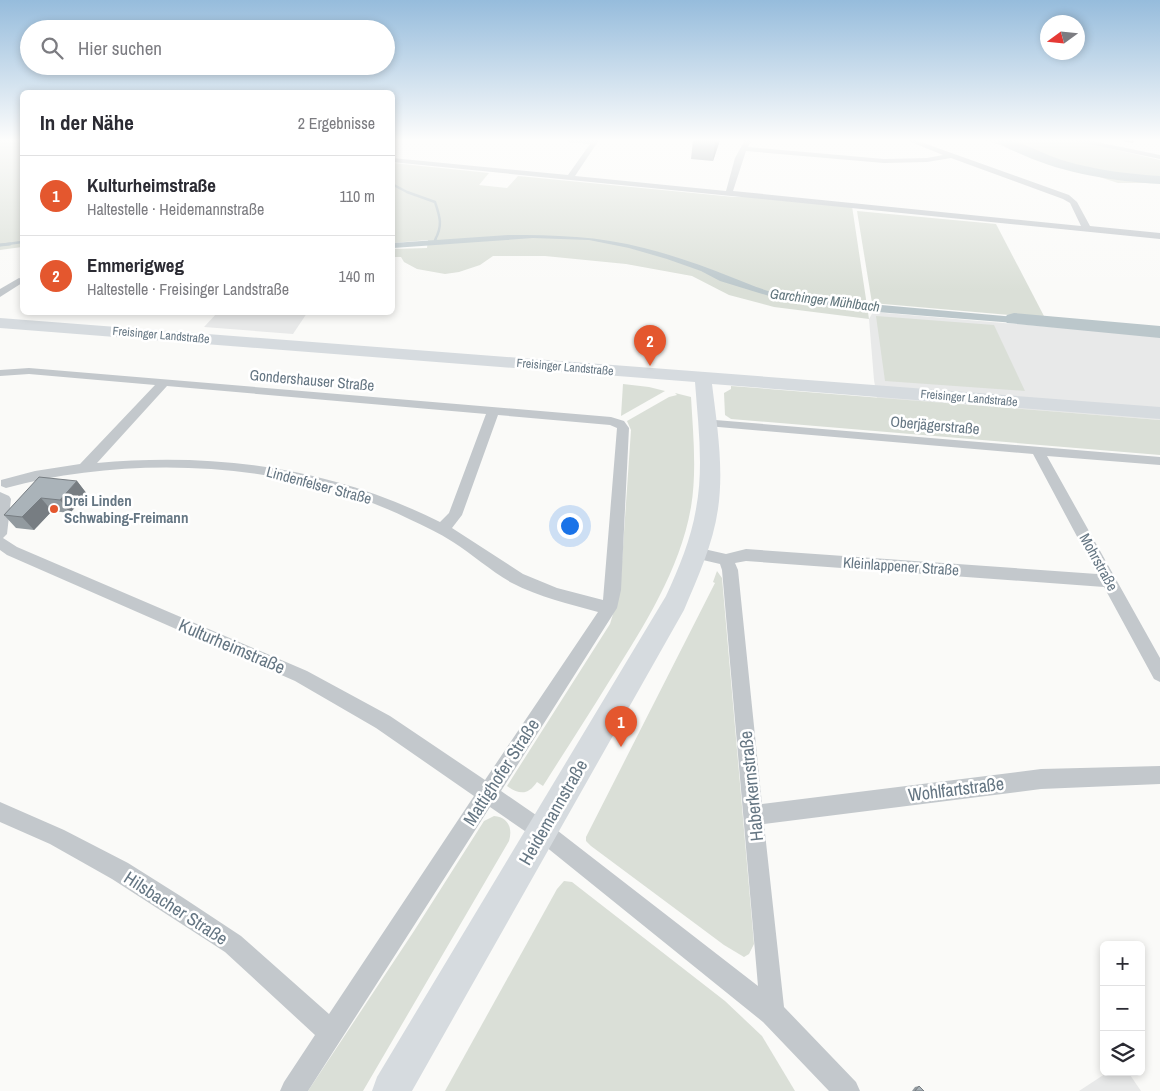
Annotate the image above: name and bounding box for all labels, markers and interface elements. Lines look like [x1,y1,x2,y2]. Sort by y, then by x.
north arrow [1040,15,1085,60]
search box [20,20,395,75]
icon: search [38,34,66,62]
text: Hier suchen [78,35,162,61]
text: In der Nähe [40,108,134,137]
text: 2 Ergebnisse [298,112,375,134]
text: Kulturheimstraße [87,172,216,198]
text: 1 [52,185,60,207]
text: 110 m [339,185,375,207]
text: Haltestelle · Heidemannstraße [87,198,264,220]
text: Emmerigweg [87,252,184,278]
text: 2 [52,265,60,287]
text: 140 m [339,265,375,287]
text: Haltestelle · Freisinger Landstraße [87,278,289,300]
water label: Garchinger Mühlbach [769,284,881,316]
street label: Freisinger Landstraße [112,323,210,347]
pin: 2 [634,325,666,366]
street label: Freisinger Landstraße [516,355,614,379]
street label: Gondershauser Straße [249,364,375,396]
street label: Freisinger Landstraße [920,386,1018,410]
street label: Oberjägerstraße [889,411,981,439]
street label: Lindenfelser Straße [264,461,374,509]
place label: Drei Linden Schwabing-Freimann [64,490,188,528]
marker: Drei Linden Schwabing-Freimann [48,503,60,515]
your location [557,513,583,539]
street label: Mohrstraße [1075,529,1124,595]
street label: Kleinlappener Straße [842,551,960,581]
street label: Kulturheimstraße [175,612,289,680]
pin: 1 [605,706,637,747]
street label: Mattighofer Straße [457,714,545,830]
street label: Haberkernstraße [733,730,769,842]
street label: Heidemannstraße [513,755,593,869]
street label: Wohlfartstraße [907,771,1005,807]
street label: Hilsbacher Straße [119,865,233,951]
map controls [1100,941,1145,1076]
button: + [1100,941,1145,986]
button: − [1100,986,1145,1031]
button: layers [1100,1031,1145,1076]

